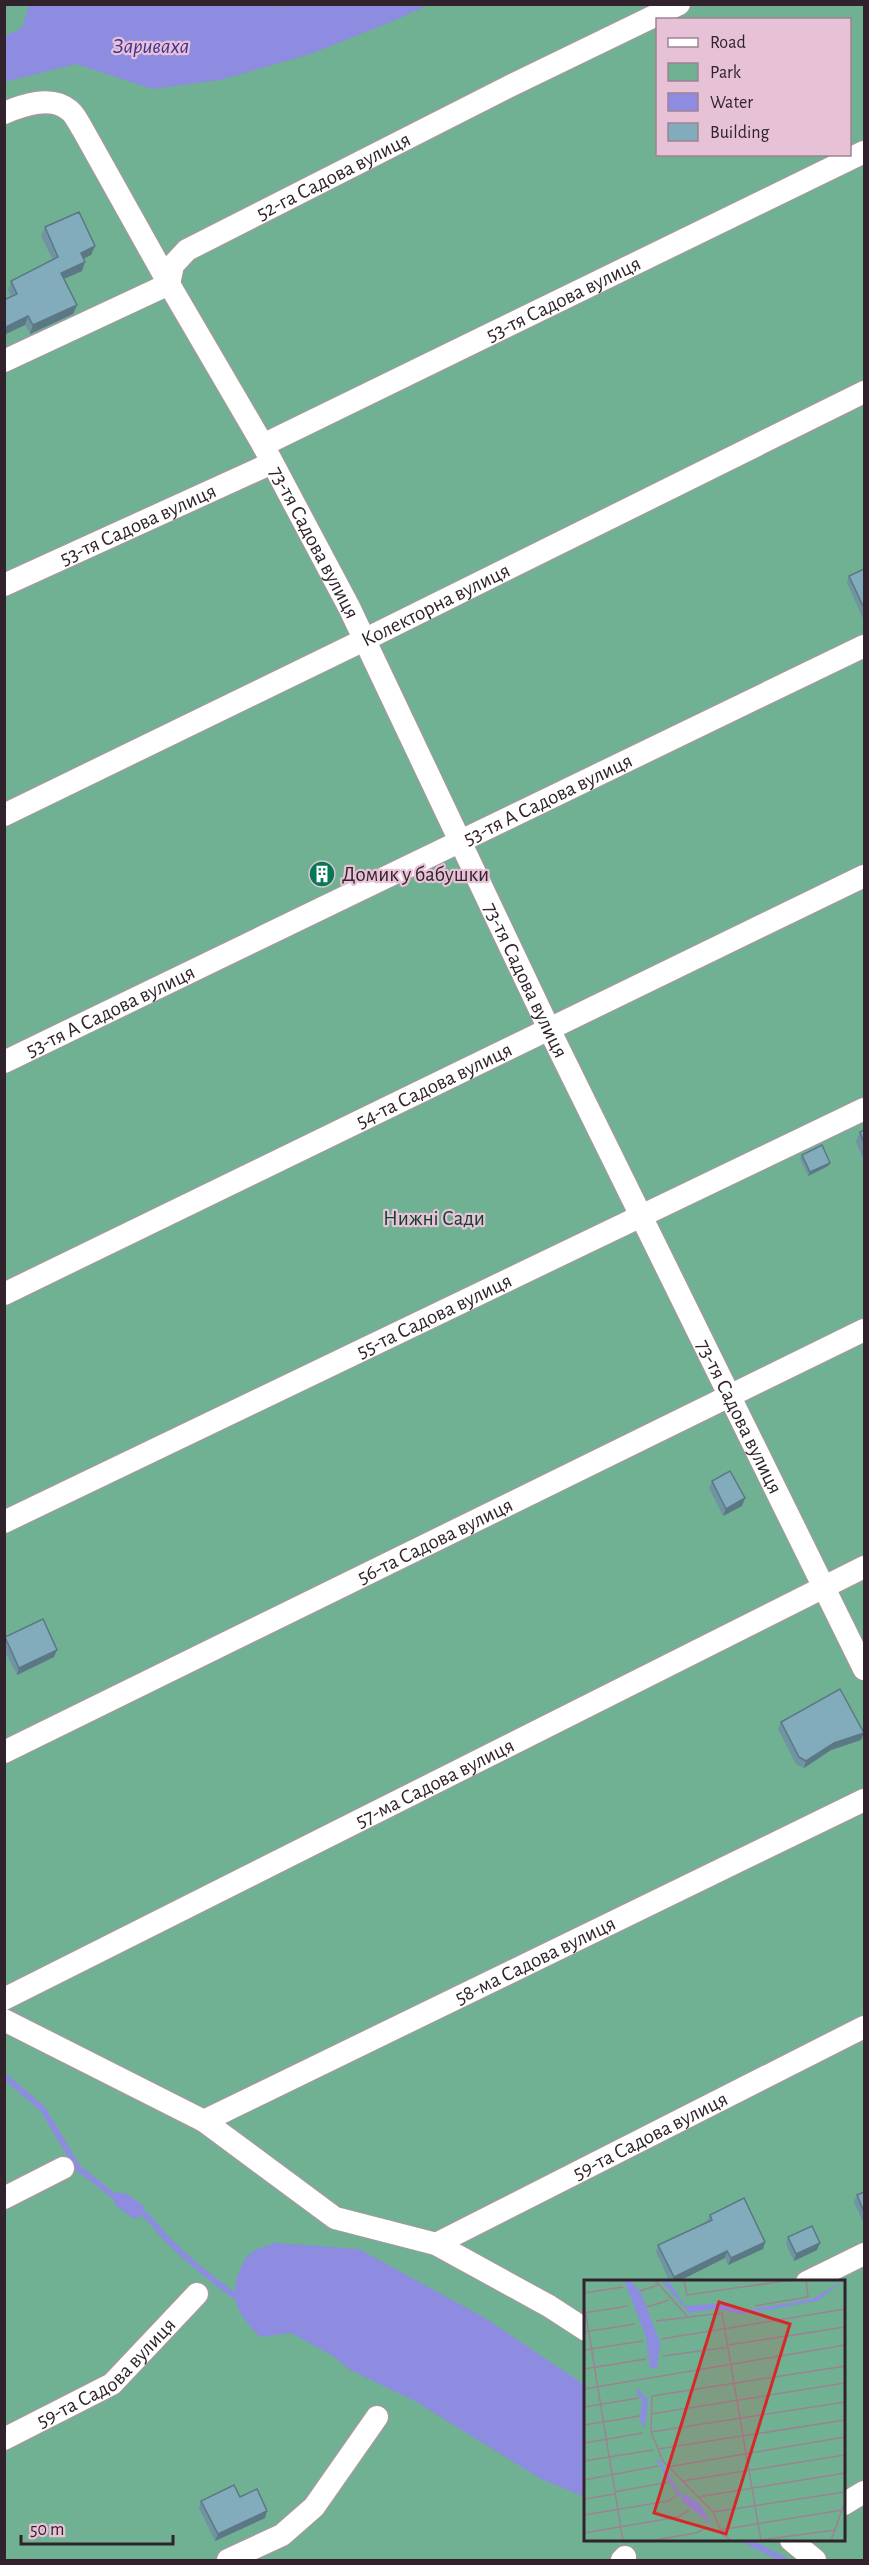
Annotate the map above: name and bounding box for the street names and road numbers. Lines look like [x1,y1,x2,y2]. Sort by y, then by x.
street label: 52-га Садова вулиця [253,128,414,224]
street label: 53-тя Садова вулиця [483,252,644,345]
street label: 73-тя Садова вулиця [266,463,363,622]
street label: 53-тя Садова вулиця [57,480,219,569]
street label: Колекторна вулиця [358,559,513,650]
street label: 53-тя А Садова вулиця [460,749,636,849]
street label: 73-тя Садова вулиця [480,899,572,1061]
street label: 53-тя А Садова вулиця [22,961,198,1060]
street label: 54-та Садова вулиця [353,1038,515,1132]
street label: 55-та Садова вулиця [353,1269,515,1362]
street label: 73-тя Садова вулиця [693,1336,786,1497]
street label: 56-та Садова вулиця [354,1494,516,1587]
street label: 57-ма Садова вулиця [352,1734,517,1831]
street label: 58-ма Садова вулиця [451,1912,619,2008]
street label: 59-та Садова вулиця [569,2088,731,2183]
street label: 59-та Садова вулиця [33,2314,179,2431]

